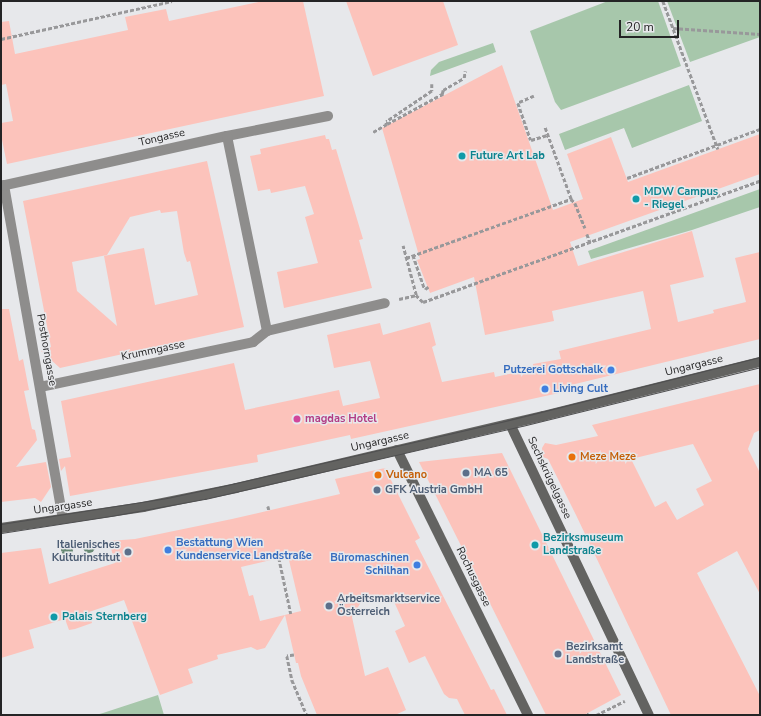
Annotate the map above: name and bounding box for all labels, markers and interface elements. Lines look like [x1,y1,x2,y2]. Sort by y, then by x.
scale bar [621,12,681,38]
text: 20 m [626,19,654,35]
street label: Tongasse [138,126,186,150]
place label: Future Art Lab [470,149,545,163]
marker: Future Art Lab [457,151,467,161]
place label: MDW Campus - Riegel [644,186,718,212]
marker: MDW Campus - Riegel [631,194,641,204]
street label: Posthorngasse [33,313,59,387]
street label: Krummgasse [120,338,186,364]
street label: Ungargasse [664,352,724,380]
place label: Putzerei Gottschalk [503,363,603,377]
marker: Putzerei Gottschalk [606,365,616,375]
place label: Living Cult [553,382,608,396]
marker: Living Cult [540,384,550,394]
place label: magdas Hotel [305,412,377,426]
marker: magdas Hotel [292,414,302,424]
street label: Ungargasse [350,429,410,455]
street label: Sechskrügelgasse [524,435,574,521]
place label: Meze Meze [580,450,636,464]
marker: Meze Meze [567,452,577,462]
place label: MA 65 [474,466,508,480]
place label: Vulcano [386,468,427,482]
marker: MA 65 [461,468,471,478]
marker: Vulcano [373,470,383,480]
place label: GFK Austria GmbH [385,483,483,497]
marker: GFK Austria GmbH [372,485,382,495]
street label: Ungargasse [33,496,93,518]
place label: Bezirksmuseum Landstraße [543,532,623,558]
place label: Bestattung Wien Kundenservice Landstraße [176,537,312,563]
place label: Italienisches Kulturinstitut [52,539,120,565]
marker: Bezirksmuseum Landstraße [530,540,540,550]
marker: Bestattung Wien Kundenservice Landstraße [163,545,173,555]
street label: Rochusgasse [453,545,493,609]
marker: Italienisches Kulturinstitut [123,547,133,557]
place label: Büromaschinen Schilhan [330,552,409,578]
marker: Büromaschinen Schilhan [412,560,422,570]
place label: Arbeitsmarktservice Österreich [337,593,440,619]
marker: Arbeitsmarktservice Österreich [324,601,334,611]
place label: Palais Sternberg [62,610,147,624]
marker: Palais Sternberg [49,612,59,622]
place label: Bezirksamt Landstraße [566,641,624,667]
marker: Bezirksamt Landstraße [553,649,563,659]

